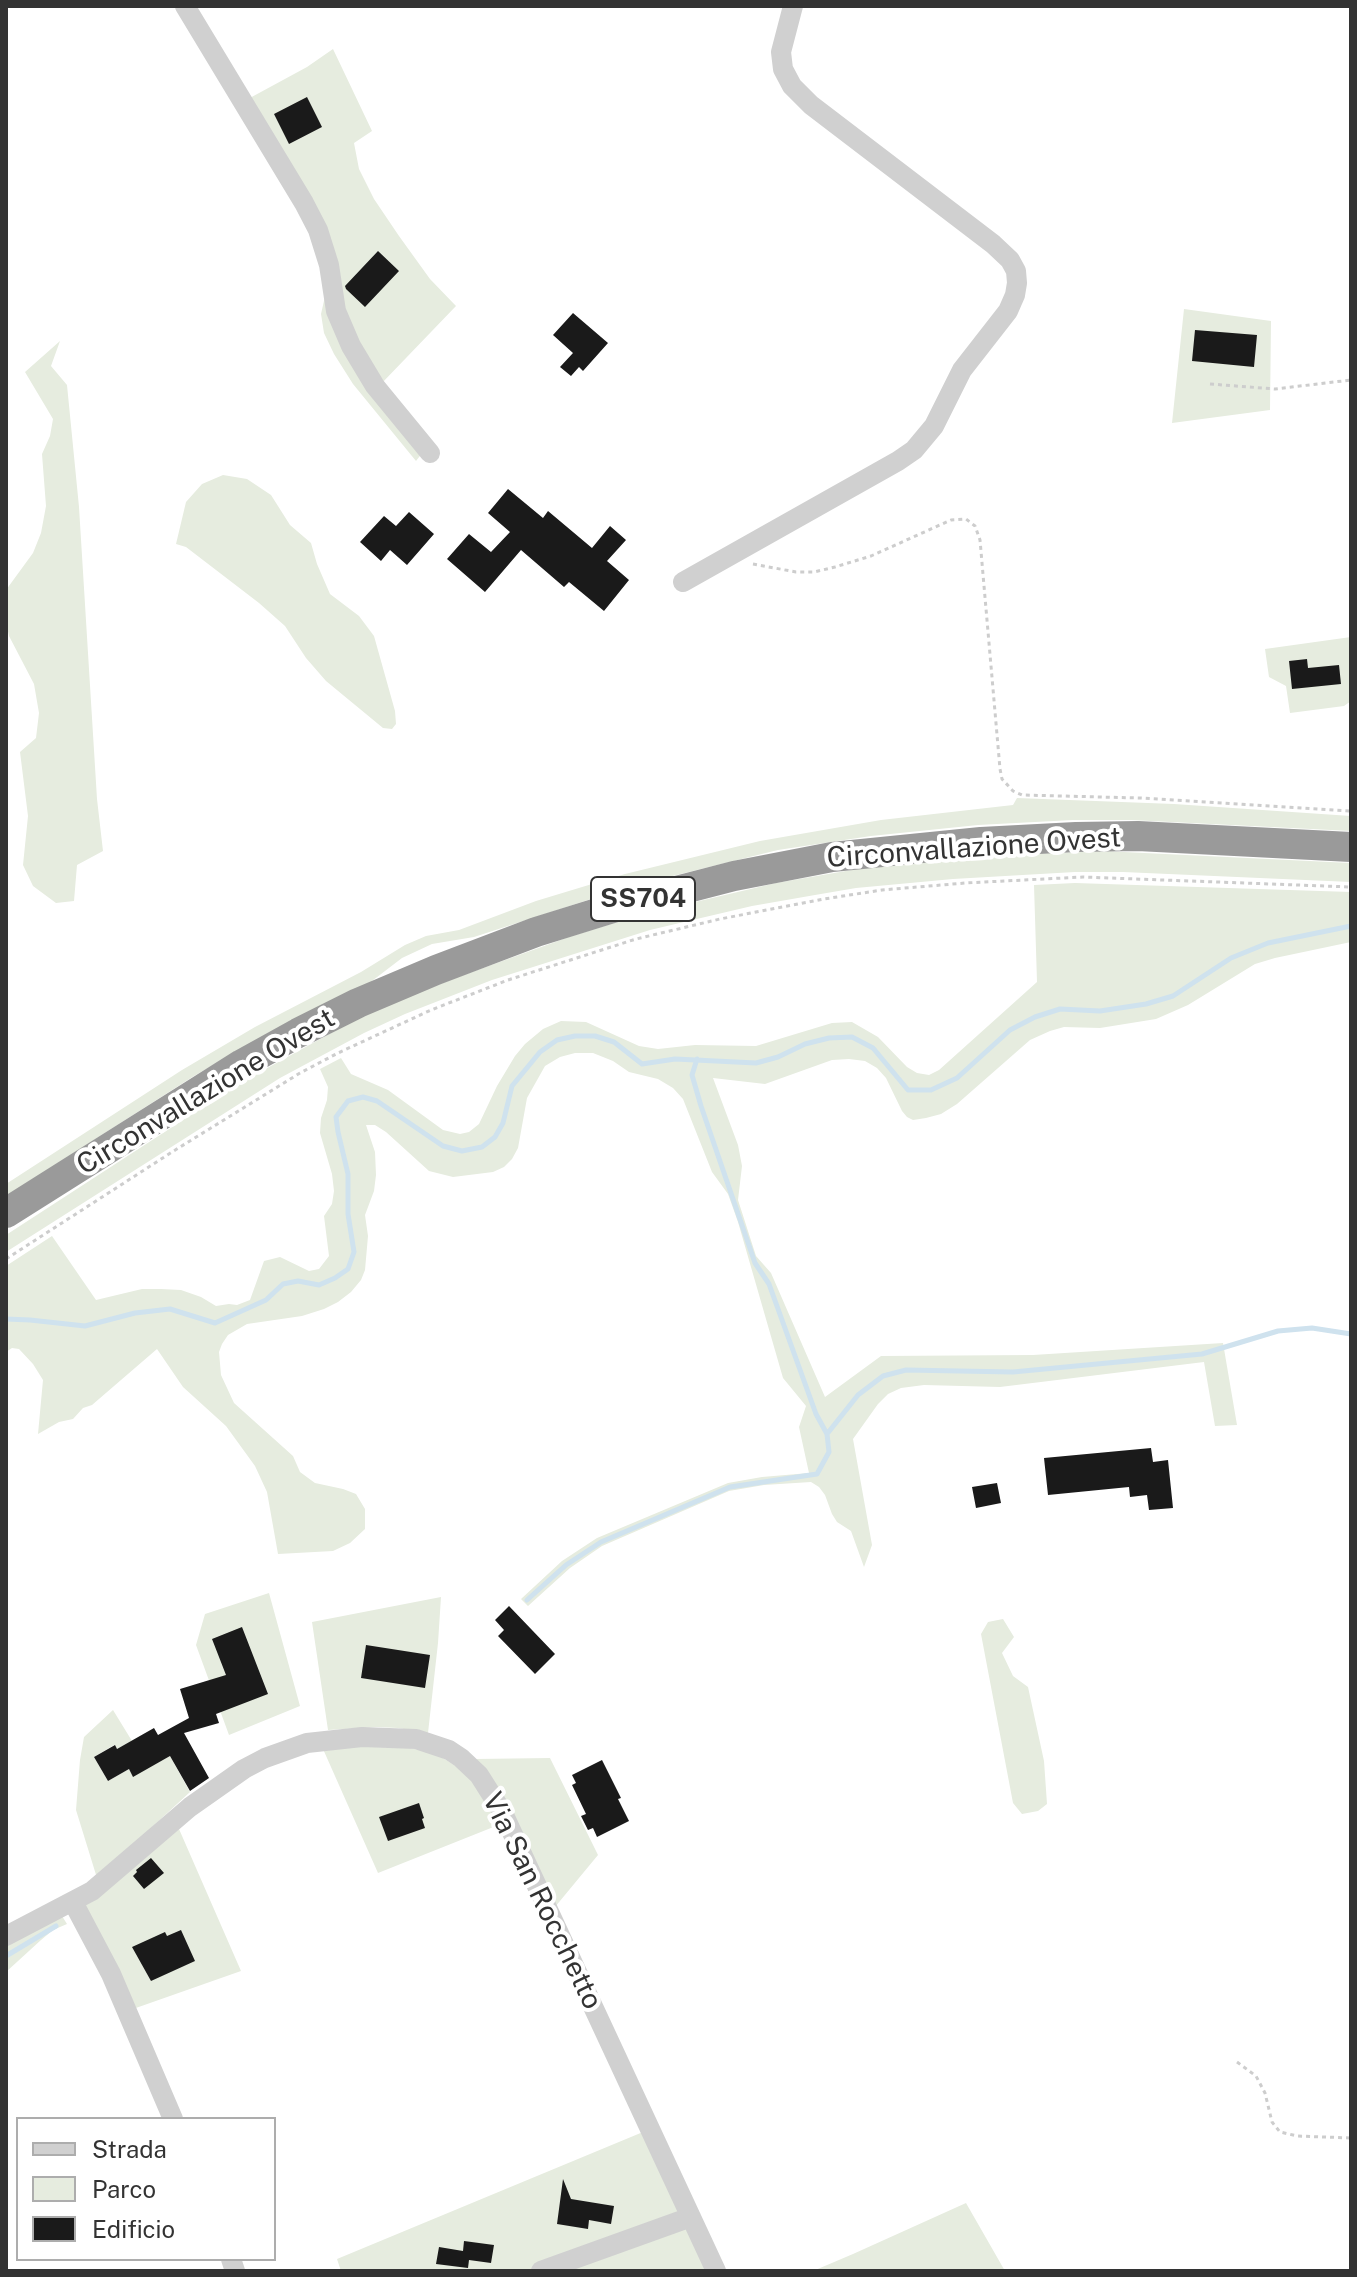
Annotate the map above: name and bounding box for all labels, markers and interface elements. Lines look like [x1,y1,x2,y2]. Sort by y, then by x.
street label: Circonvallazione Ovest [826,821,1122,875]
road number: SS704 [591,877,695,921]
street label: Circonvallazione Ovest [71,1002,341,1182]
street label: Via San Rocchetto [475,1787,609,2015]
legend [16,2117,276,2261]
text: Strada [92,2135,167,2163]
text: Parco [92,2175,156,2203]
text: Edificio [92,2215,175,2243]

